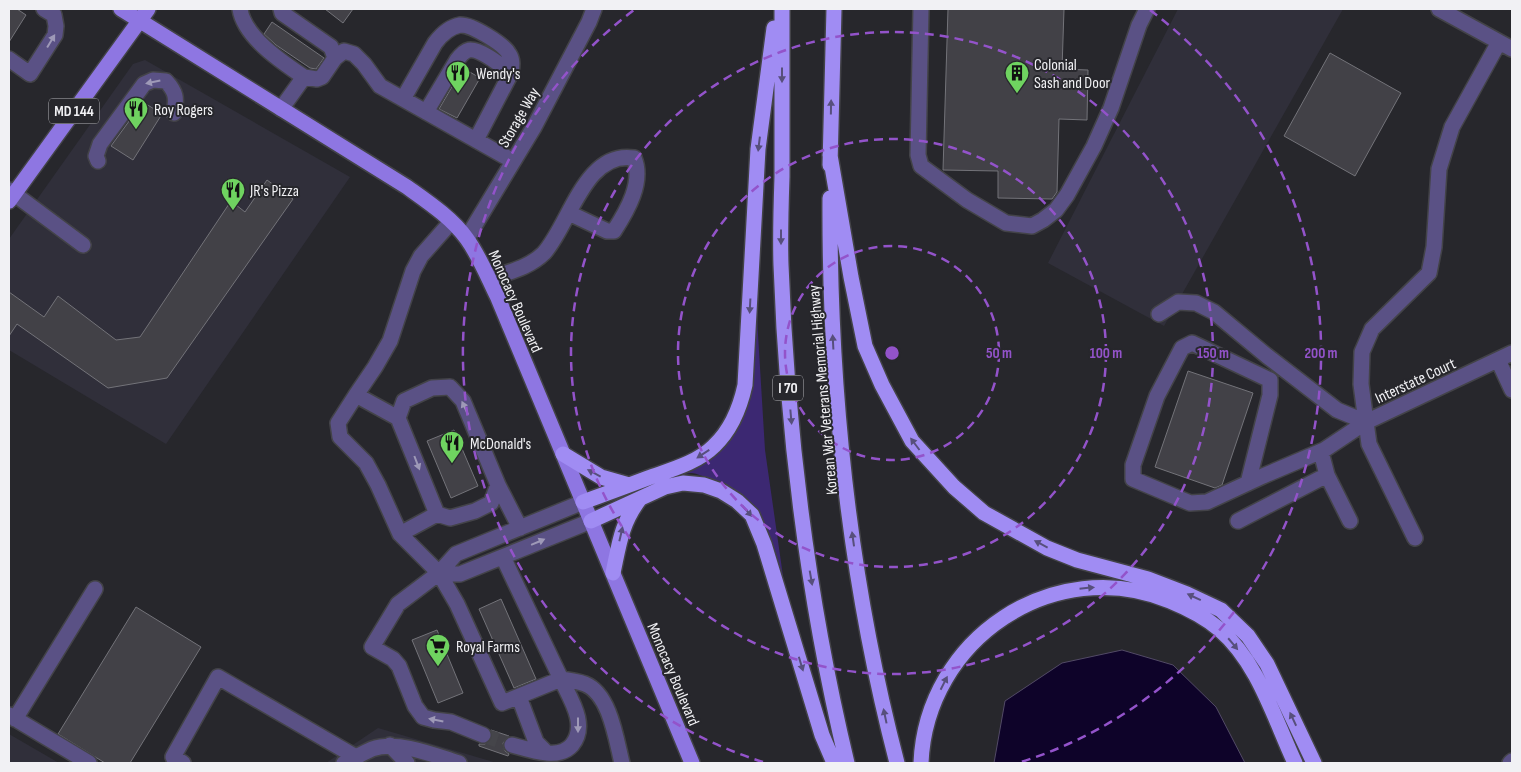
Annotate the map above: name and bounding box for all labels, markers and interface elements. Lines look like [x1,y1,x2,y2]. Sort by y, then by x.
one-way arrow [46,34,55,48]
place label: Colonial Sash and Door [1034,56,1111,93]
restaurant icon: Wendy's [445,60,471,94]
building icon: Colonial Sash and Door [1004,60,1030,94]
place label: Wendy's [476,65,521,84]
one-way arrow [778,67,786,83]
one-way arrow [145,78,161,86]
street label: Storage Way [495,84,544,151]
restaurant icon: Roy Rogers [123,96,149,130]
road number: MD 144 [49,98,99,124]
one-way arrow [827,98,835,114]
place label: Roy Rogers [154,101,213,120]
one-way arrow [755,136,763,152]
restaurant icon: JR's Pizza [220,177,246,211]
place label: JR's Pizza [249,182,299,201]
one-way arrow [777,230,785,246]
street label: Monocacy Boulevard [484,248,546,356]
street label: Korean War Veterans Memorial Highway [805,284,842,496]
one-way arrow [745,298,753,314]
one-way arrow [829,334,837,350]
centre of rings [883,344,901,362]
text: 50 m [986,344,1012,363]
text: 100 m [1090,344,1122,363]
text: 150 m [1197,344,1229,363]
text: 200 m [1304,344,1338,363]
street label: Interstate Court [1372,354,1459,408]
road number: I 70 [773,376,803,400]
one-way arrow [461,401,469,415]
one-way arrow [787,409,795,425]
restaurant icon: McDonald's [439,430,465,464]
place label: McDonald's [470,435,532,454]
one-way arrow [910,438,921,451]
one-way arrow [696,449,709,459]
one-way arrow [413,456,421,471]
one-way arrow [587,469,602,477]
one-way arrow [741,505,753,517]
one-way arrow [617,526,625,541]
one-way arrow [849,530,857,546]
one-way arrow [530,538,545,546]
one-way arrow [1033,540,1048,548]
one-way arrow [808,571,816,587]
one-way arrow [1080,584,1096,592]
one-way arrow [1187,593,1201,601]
street label: Monocacy Boulevard [642,620,703,729]
supermarket icon: Royal Farms [425,633,451,667]
place label: Royal Farms [456,638,520,657]
one-way arrow [1228,638,1239,651]
one-way arrow [797,656,805,671]
one-way arrow [940,676,948,690]
one-way arrow [881,708,889,724]
one-way arrow [1289,712,1297,726]
one-way arrow [429,716,444,724]
one-way arrow [574,717,582,733]

